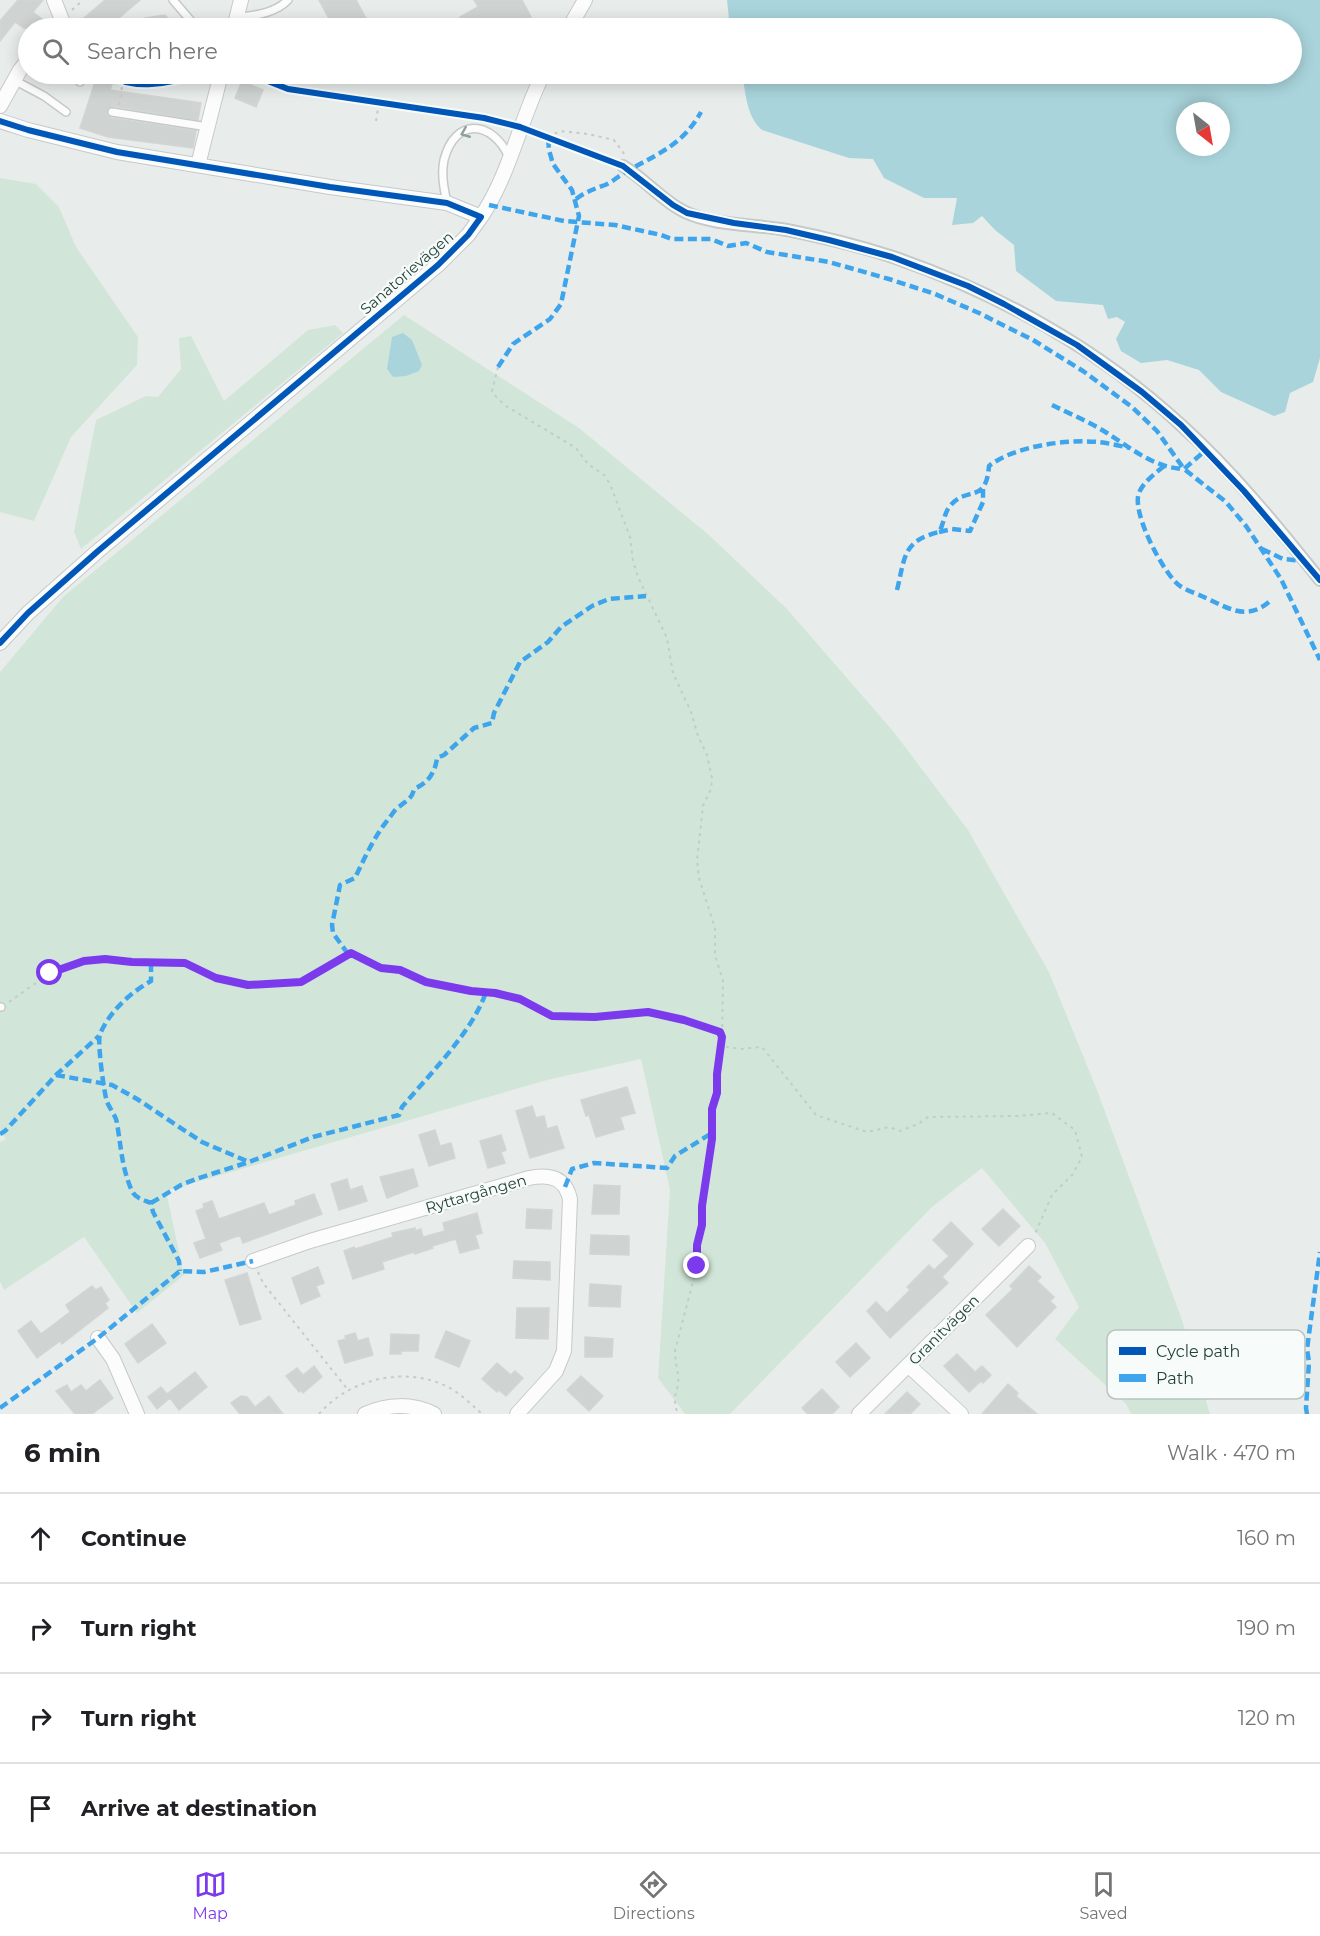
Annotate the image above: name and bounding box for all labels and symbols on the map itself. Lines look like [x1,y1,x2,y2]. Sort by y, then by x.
north arrow [1176,102,1230,156]
one-way arrow [461,125,471,138]
street label: Sanatorievägen [356,227,457,318]
route start [36,959,62,985]
street label: Ryttargången [423,1170,529,1217]
route end [683,1252,709,1278]
street label: Granitvägen [904,1290,983,1369]
legend [1107,1330,1305,1399]
text: Cycle path [1156,1342,1240,1361]
text: Path [1156,1369,1194,1388]

